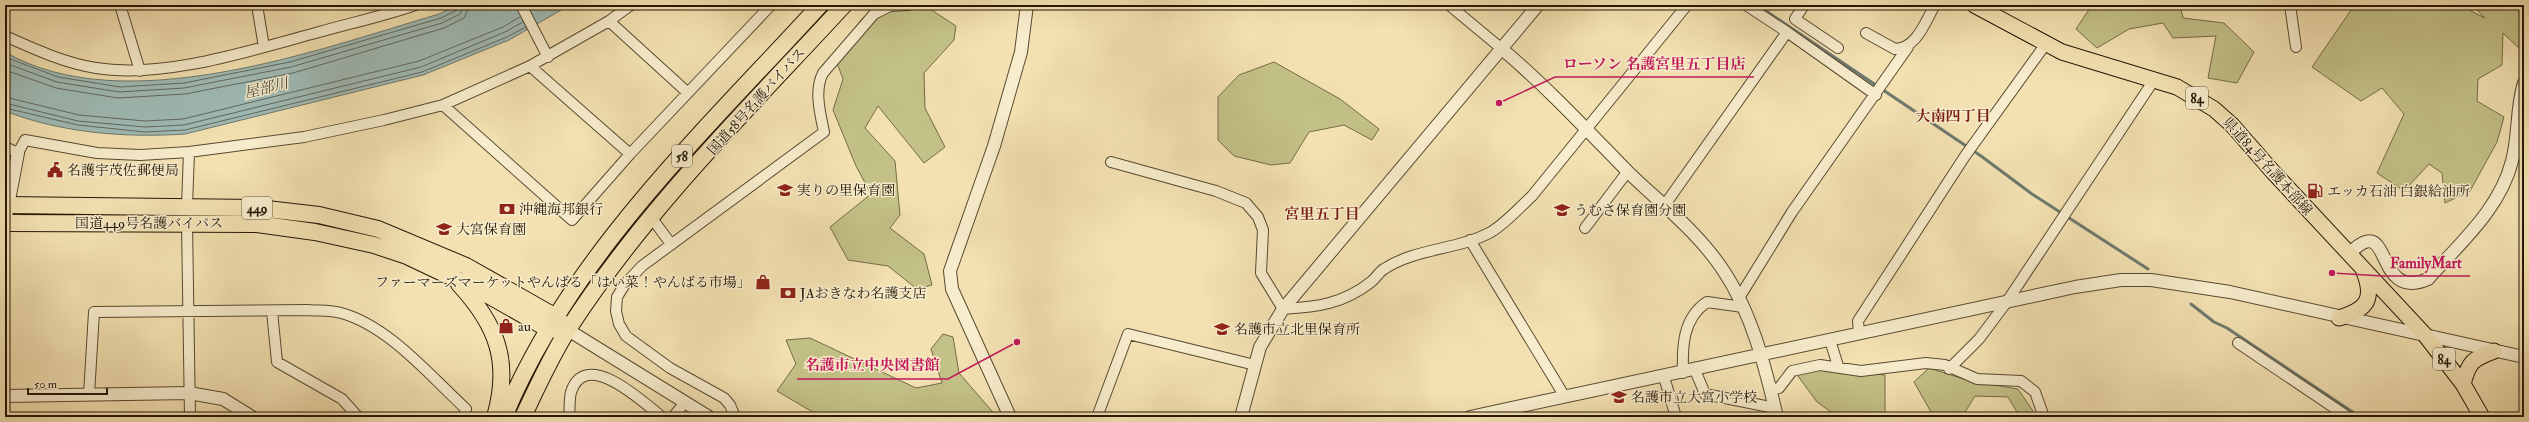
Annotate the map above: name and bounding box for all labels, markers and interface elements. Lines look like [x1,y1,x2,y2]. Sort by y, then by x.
street label: 国道58号名護バイパス [704,44,809,158]
callout: ローソン 名護宮里五丁目店 [1555,50,1754,77]
text: ローソン 名護宮里五丁目店 [1563,55,1745,74]
water label: 屋部川 [242,73,292,103]
road number: 84 [2186,87,2208,109]
district label: 大南四丁目 [1915,107,1991,126]
street label: 県道84号名護本部線 [2219,114,2316,219]
road number: 58 [672,145,692,167]
public building icon: 名護宇茂佐郵便局 [46,161,64,179]
place label: 名護宇茂佐郵便局 [67,162,179,179]
school or university icon: 実りの里保育園 [776,181,794,199]
place label: 実りの里保育園 [797,182,895,199]
fuel station icon: エッカ石油 白銀給油所 [2306,182,2324,200]
place label: エッカ石油 白銀給油所 [2327,183,2470,200]
road number: 449 [242,197,272,219]
bank icon: 沖縄海邦銀行 [498,200,516,218]
place label: 沖縄海邦銀行 [519,201,603,218]
school or university icon: うむさ保育園分園 [1553,201,1571,219]
place label: うむさ保育園分園 [1574,202,1686,219]
district label: 宮里五丁目 [1284,205,1360,224]
street label: 国道449号名護バイパス [75,215,223,232]
school or university icon: 大宮保育園 [435,220,453,238]
place label: 大宮保育園 [456,221,526,238]
callout: FamilyMart [2383,249,2470,276]
text: FamilyMart [2390,254,2462,274]
shop icon: ファーマーズマーケットやんばる「はい菜！やんばる市場」 [754,273,772,291]
place label: ファーマーズマーケットやんばる「はい菜！やんばる市場」 [375,274,751,291]
bank icon: JAおきなわ名護支店 [779,284,797,302]
place label: JAおきなわ名護支店 [799,285,927,302]
shop icon: au [497,317,515,335]
place label: au [518,318,531,335]
school or university icon: 名護市立北里保育所 [1213,320,1231,338]
place label: 名護市立北里保育所 [1234,321,1360,338]
road number: 84 [2433,348,2455,370]
callout: 名護市立中央図書館 [797,352,948,379]
text: 名護市立中央図書館 [804,356,940,375]
scale bar [28,370,107,396]
text: 50 m [34,377,58,392]
school or university icon: 名護市立大宮小学校 [1610,388,1628,406]
place label: 名護市立大宮小学校 [1631,389,1757,406]

